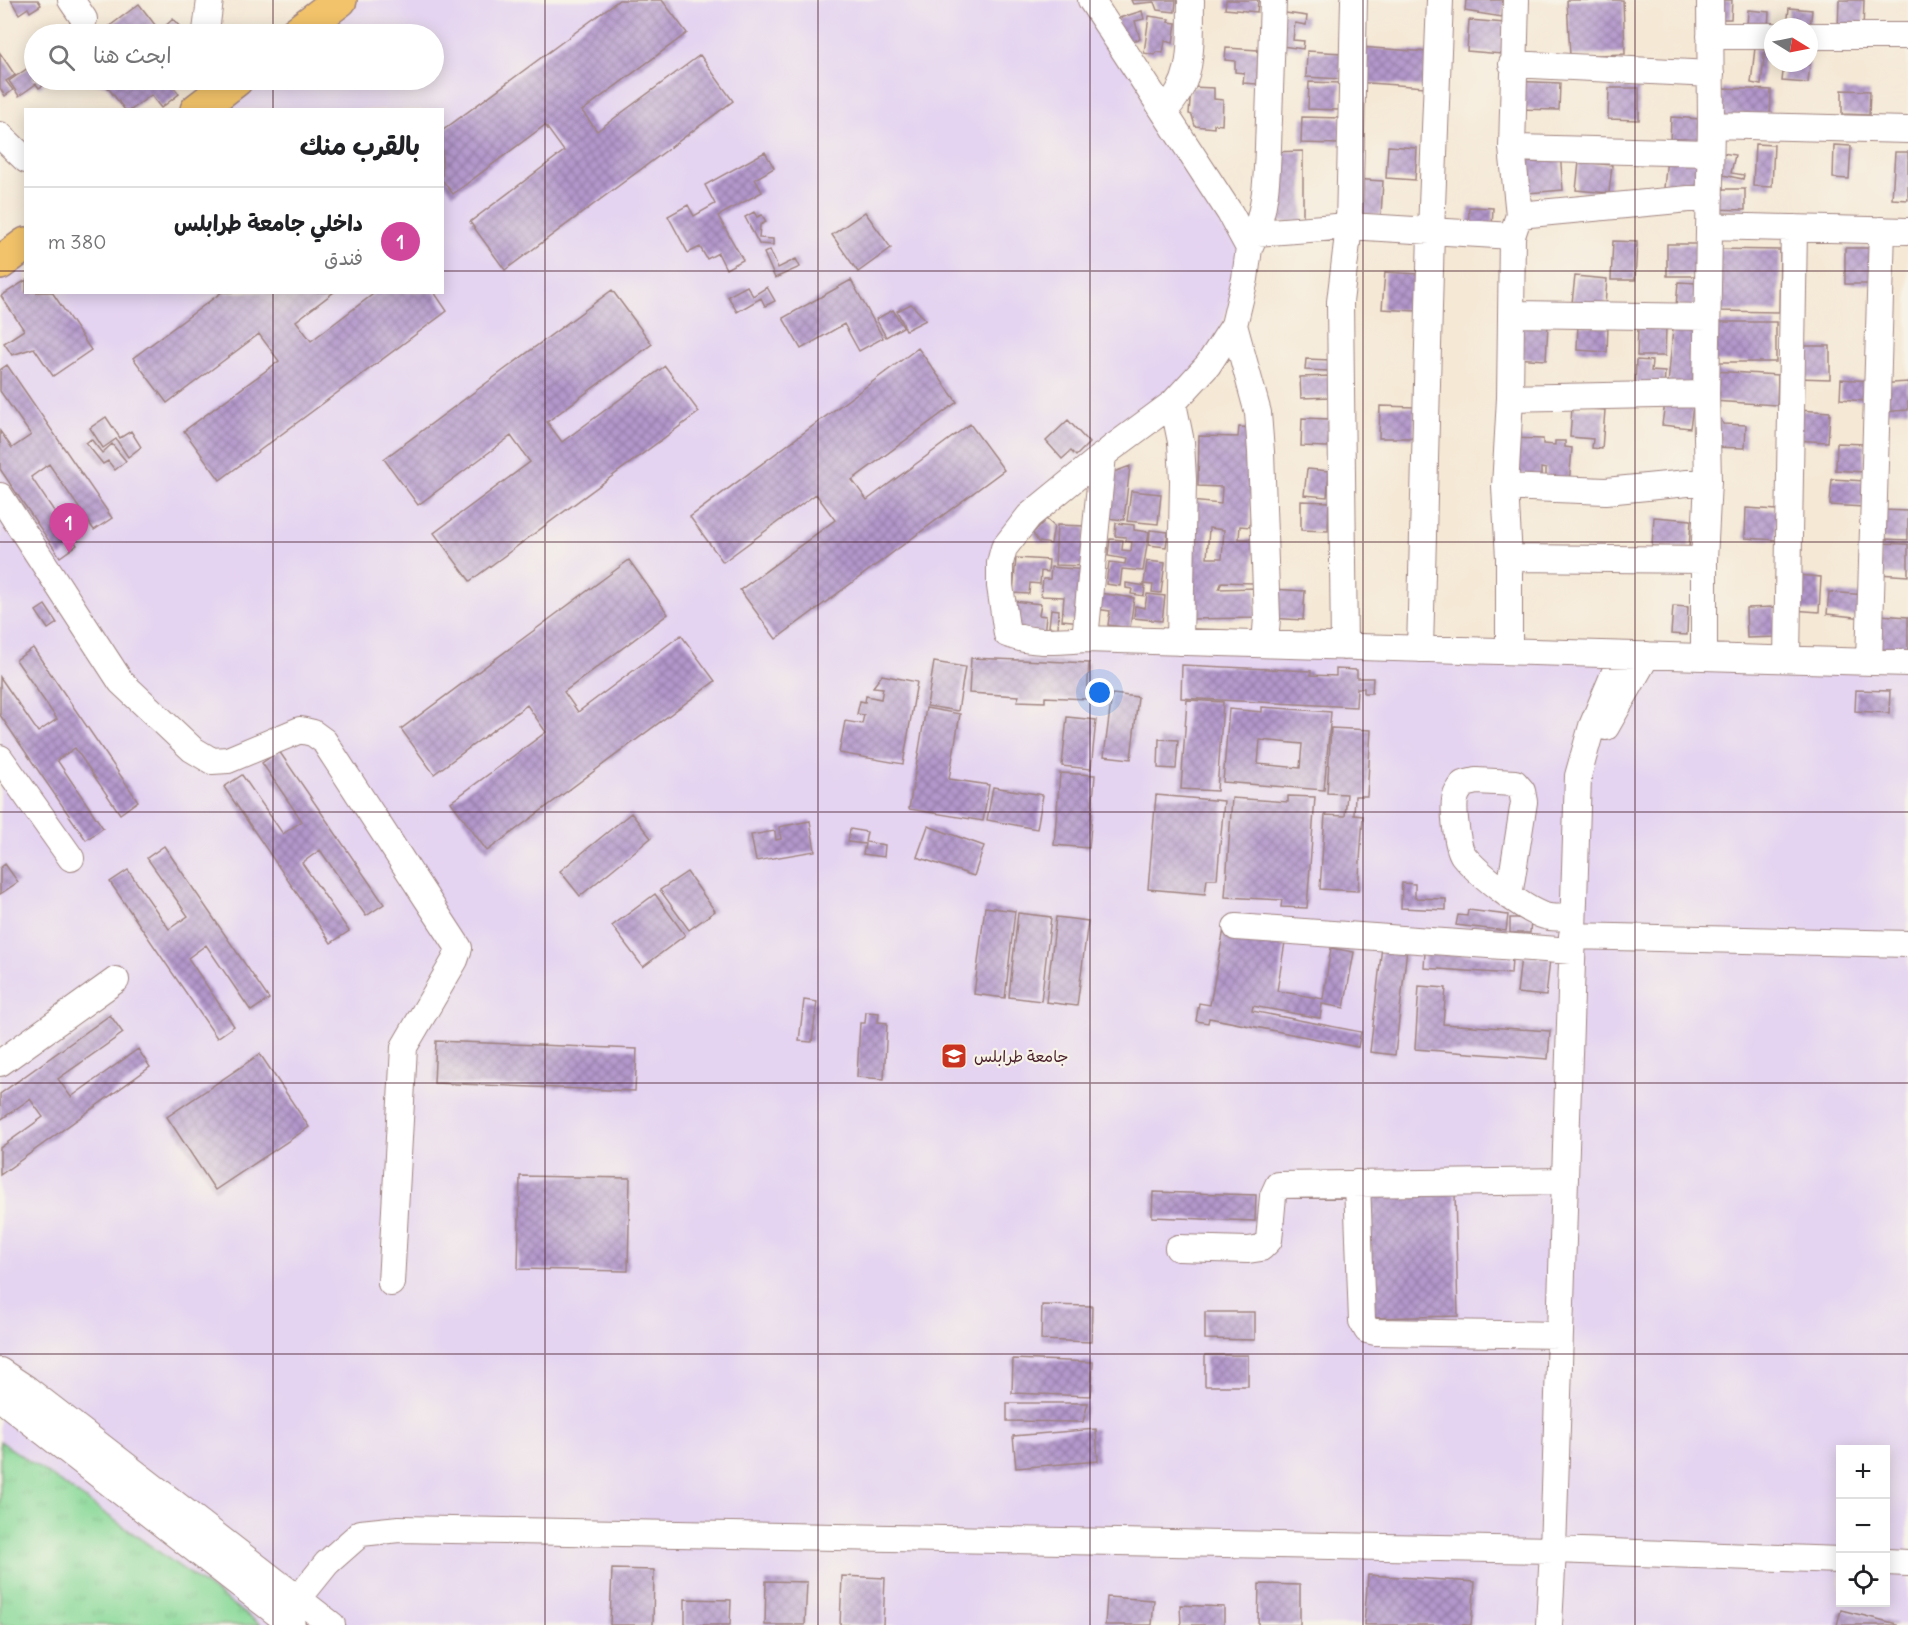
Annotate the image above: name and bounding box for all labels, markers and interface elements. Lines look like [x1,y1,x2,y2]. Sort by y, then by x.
north arrow [1764,18,1818,72]
search box [24,24,444,90]
icon: search [45,41,78,74]
text: ابحث هنا [93,41,172,69]
text: بالقرب منك [300,129,420,162]
text: داخلي جامعة طرابلس [174,209,363,237]
text: 380 m [48,229,106,254]
text: 1 [397,229,404,254]
text: فندق [324,245,363,270]
pin: 1 [50,504,88,553]
your location [1085,678,1114,707]
school or university icon: جامعة طرابلس [939,1041,969,1071]
place label: جامعة طرابلس [974,1046,1068,1066]
map controls [1836,1445,1890,1607]
button: + [1836,1445,1890,1499]
button: − [1836,1499,1890,1553]
button: locate [1836,1553,1890,1607]

